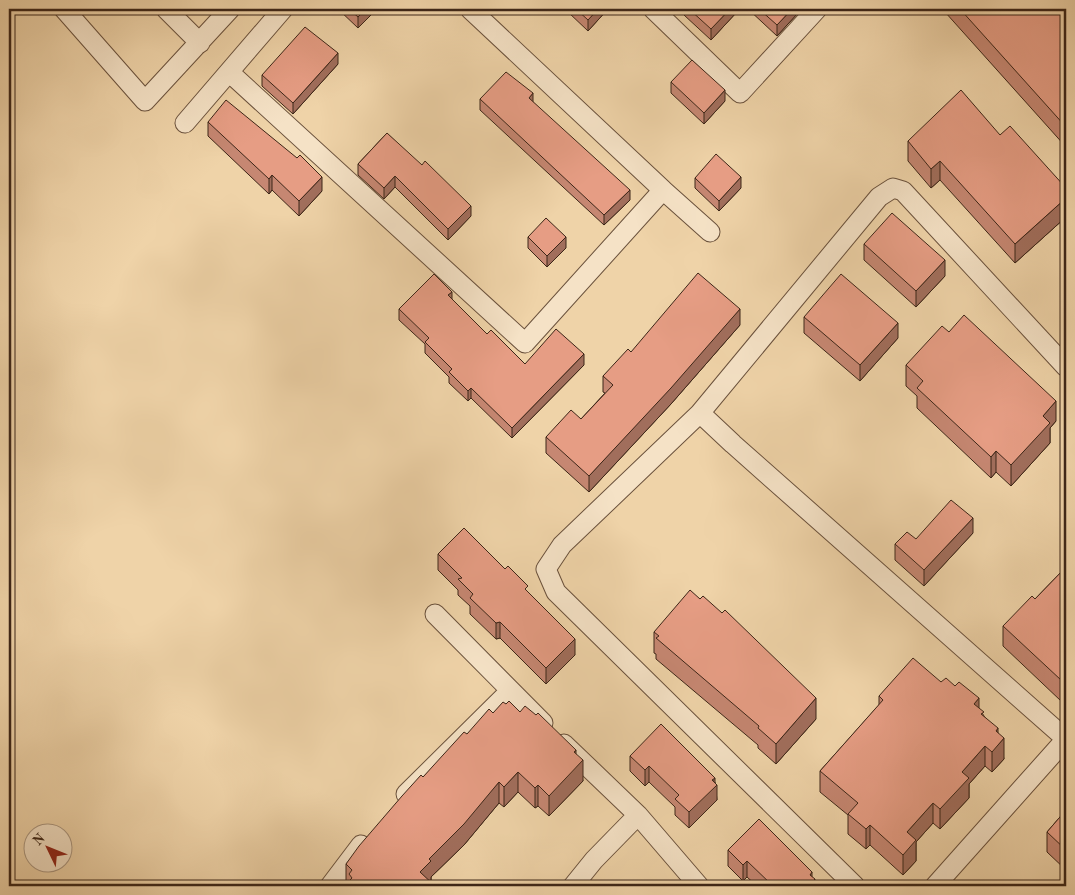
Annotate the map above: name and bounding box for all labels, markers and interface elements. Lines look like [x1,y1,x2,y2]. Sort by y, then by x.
north arrow [22,822,72,872]
text: N [30,831,48,849]

